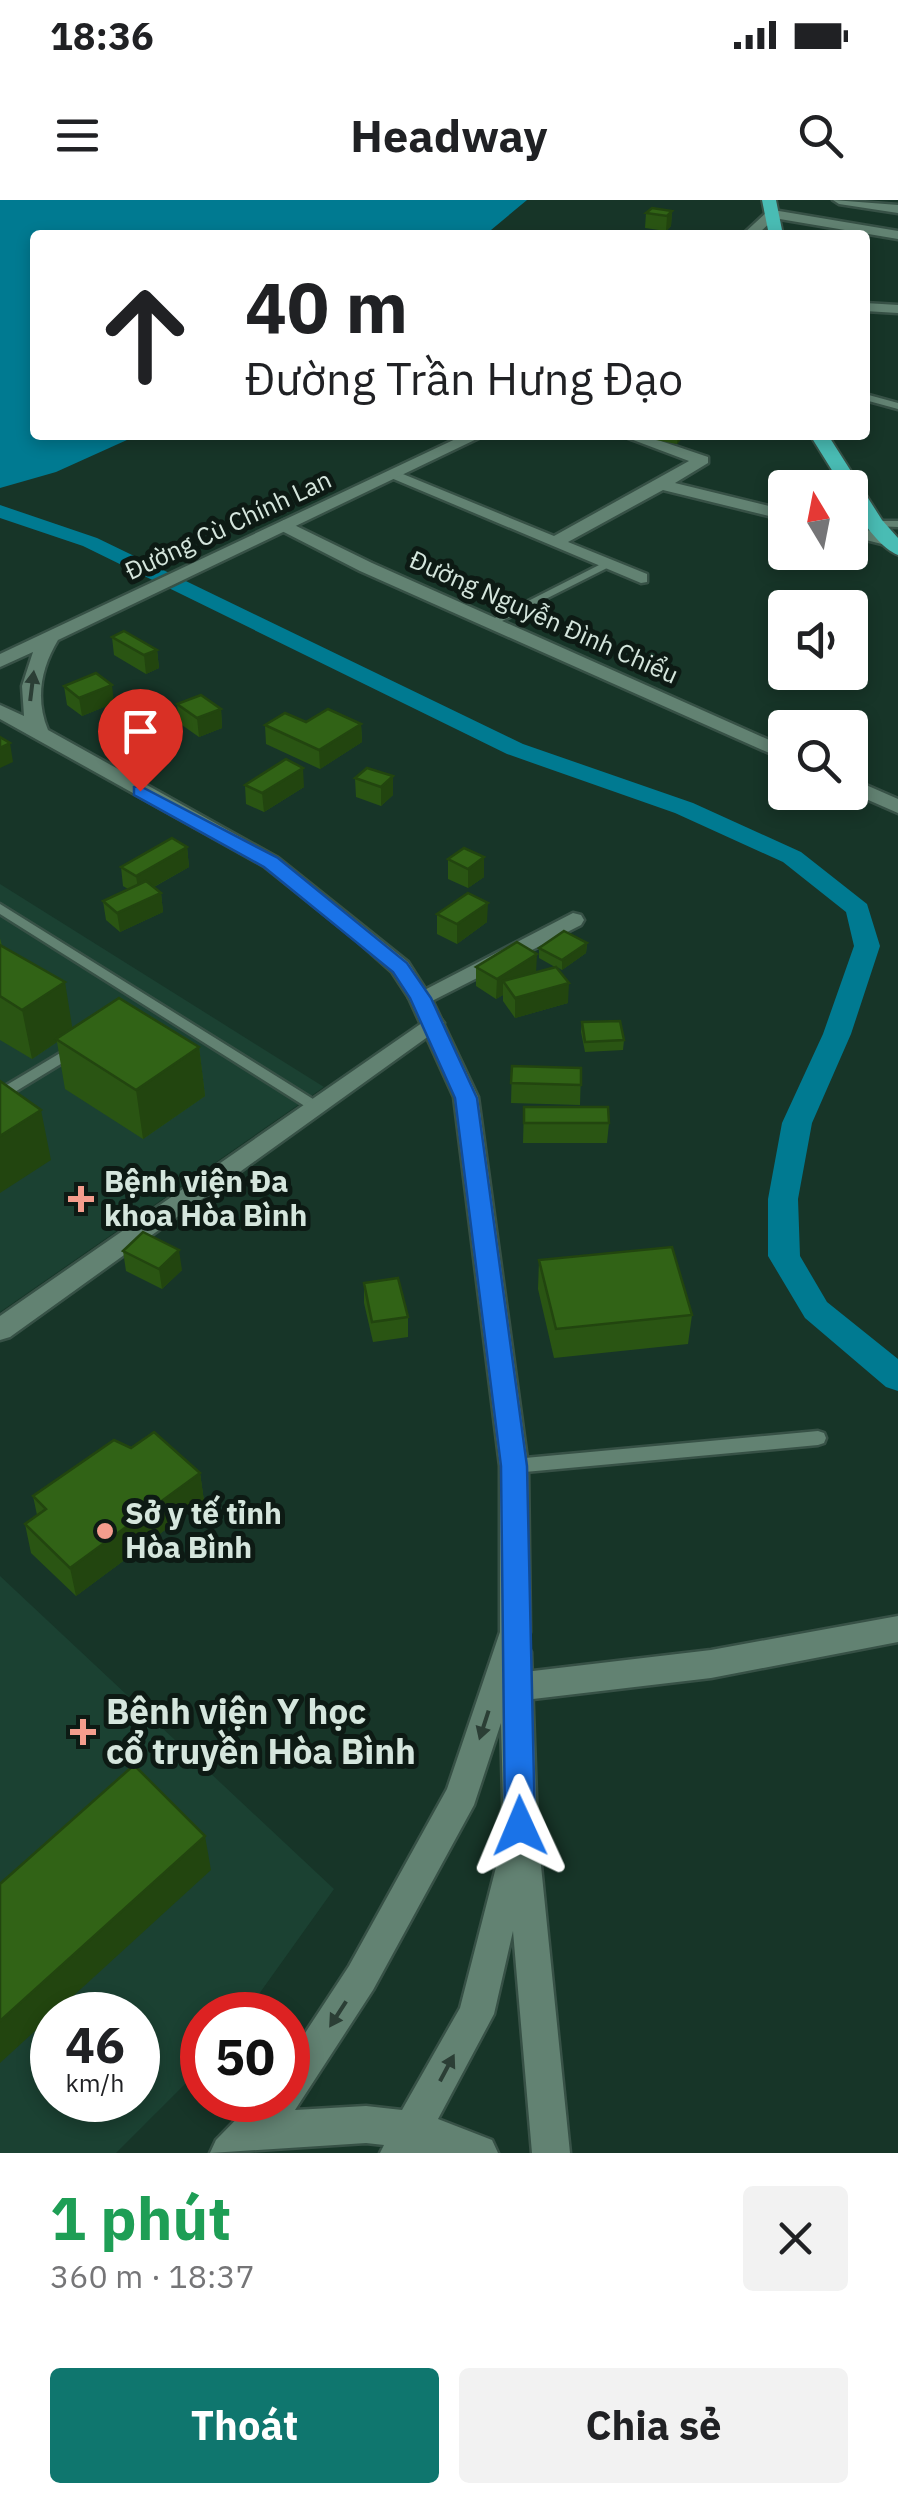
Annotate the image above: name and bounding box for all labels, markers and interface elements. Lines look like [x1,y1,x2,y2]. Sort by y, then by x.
text: 18:36 [50,11,154,60]
text: Headway [350,106,548,164]
icon: menu [50,108,105,163]
icon: search [793,108,848,163]
text: 40 m [245,261,408,352]
icon: ahead [80,270,210,400]
text: Đường Trần Hưng Đạo [245,349,683,407]
street label: Đường Cù Chính Lan [119,462,336,587]
north arrow [768,470,868,570]
map controls [768,470,868,810]
street label: Đường Nguyễn Đình Chiểu [405,542,684,691]
button: sound [768,590,868,690]
one-way arrow [24,670,40,701]
pin [98,689,183,792]
icon: arrive [113,704,168,759]
button: search [768,710,868,810]
place label: Bệnh viện Đa khoa Hòa Bình [104,1161,307,1234]
marker: Bệnh viện Đa khoa Hòa Bình [68,1186,94,1212]
place label: Sở y tế tỉnh Hòa Bình [125,1493,282,1566]
marker: Sở y tế tỉnh Hòa Bình [94,1520,116,1542]
place label: Bệnh viện Y học cổ truyền Hòa Bình [106,1688,416,1774]
one-way arrow [476,1710,491,1740]
marker: Bệnh viện Y học cổ truyền Hòa Bình [70,1719,96,1745]
position arrow [468,1774,572,1878]
speed limit sign: 50 [180,1992,310,2122]
one-way arrow [329,2000,347,2027]
text: 46 [65,2012,125,2077]
one-way arrow [438,2053,455,2082]
text: km/h [66,2066,124,2099]
text: 1 phút [50,2178,231,2257]
button: close [743,2186,848,2291]
text: 360 m · 18:37 [50,2255,255,2297]
button: Thoát [50,2368,439,2483]
button: Chia sẻ [459,2368,848,2483]

